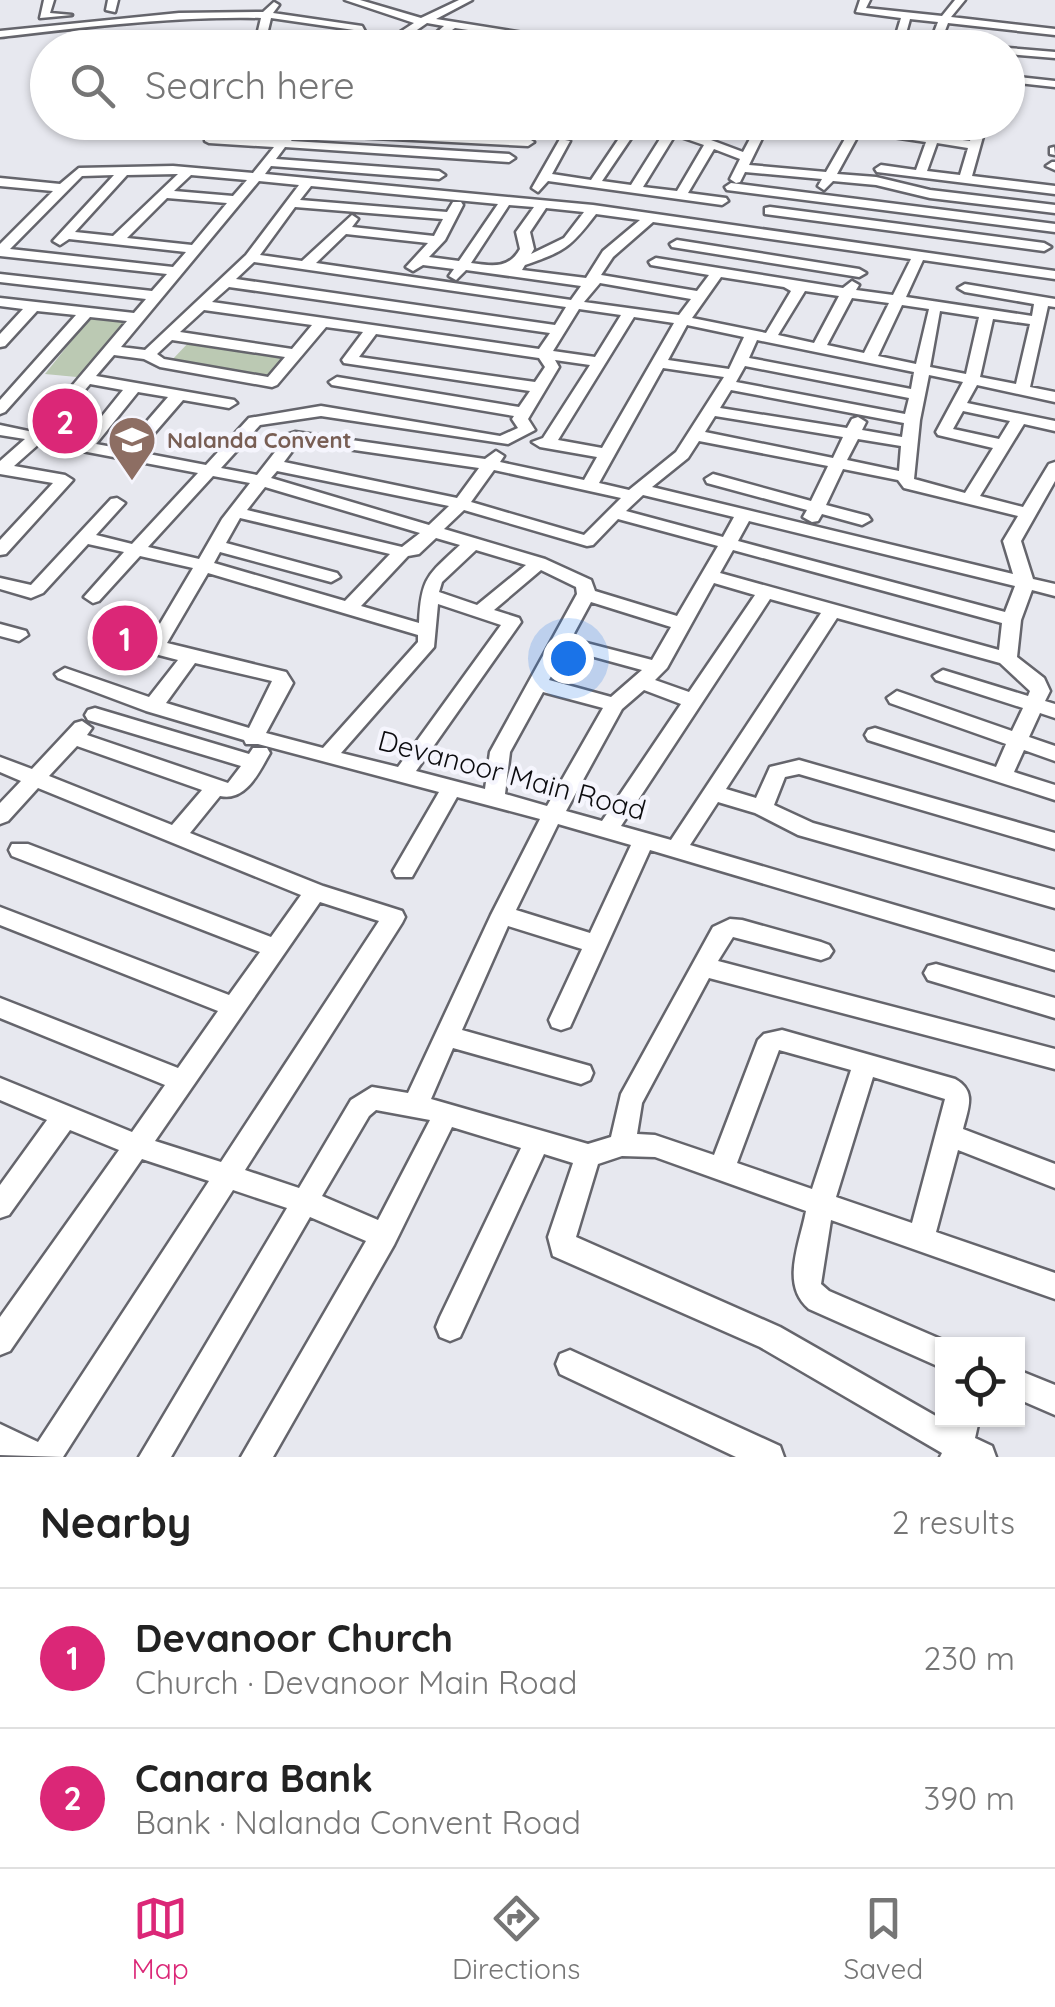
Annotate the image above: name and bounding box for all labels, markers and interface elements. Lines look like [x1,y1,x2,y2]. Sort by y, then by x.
search box [30,30,1025,140]
icon: search [65,58,120,113]
text: Search here [145,61,355,109]
pin: 2 [32,384,98,458]
school or university icon: Nalanda Convent [106,414,158,482]
place label: Nalanda Convent [167,426,352,454]
pin: 1 [92,600,158,676]
your location [543,633,594,684]
street label: Devanoor Main Road [374,722,650,827]
map controls [935,1337,1025,1427]
button: locate [935,1337,1025,1427]
text: Nearby [40,1496,191,1549]
text: 2 results [892,1502,1015,1542]
text: Devanoor Church [135,1614,453,1662]
text: 1 [66,1638,79,1678]
text: 230 m [924,1638,1015,1678]
text: Church · Devanoor Main Road [135,1662,577,1702]
text: Canara Bank [135,1754,373,1802]
text: 2 [63,1778,82,1818]
text: 390 m [923,1778,1015,1818]
text: Bank · Nalanda Convent Road [135,1802,581,1842]
tab: Map [132,1891,189,1986]
tab: Directions [452,1891,580,1986]
tab: Saved [844,1891,923,1986]

